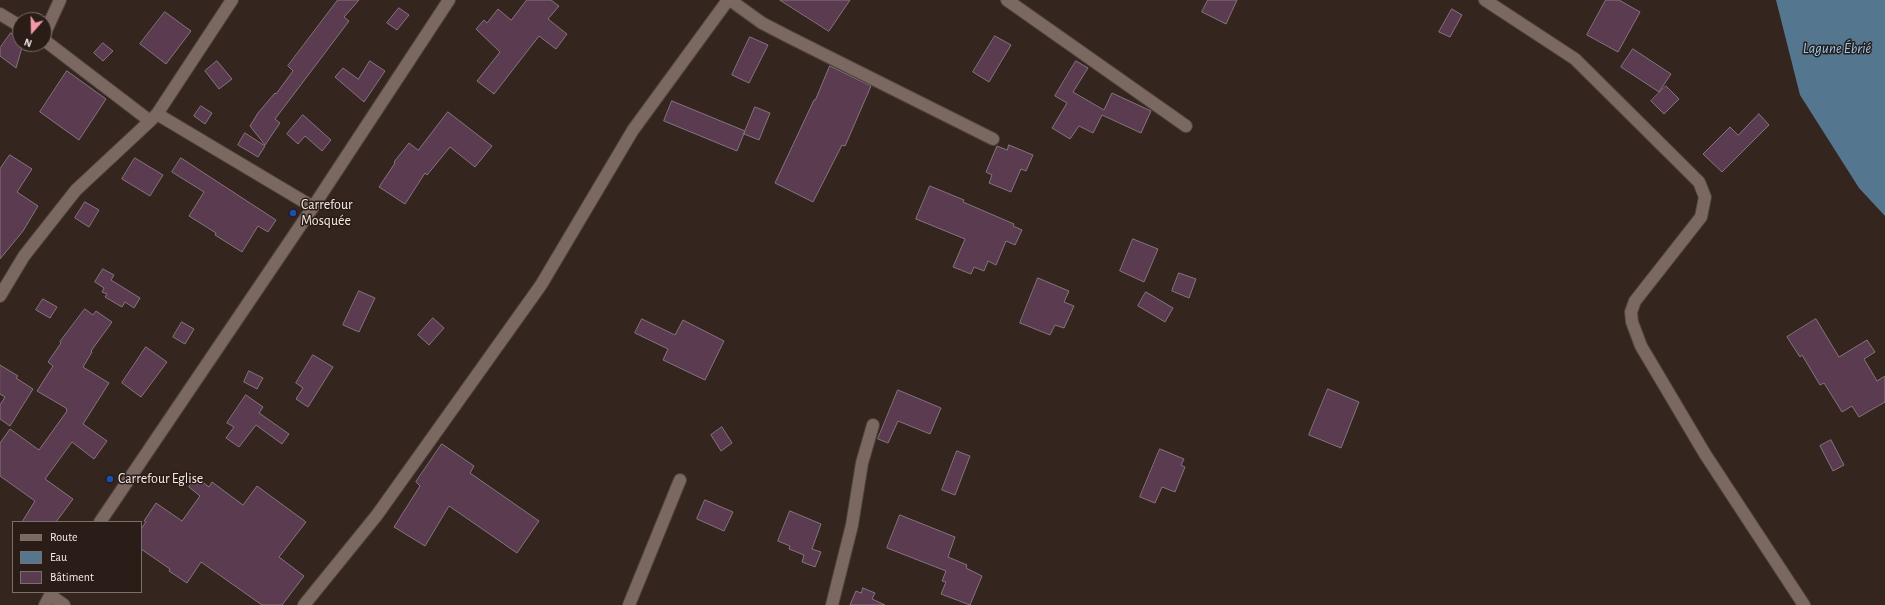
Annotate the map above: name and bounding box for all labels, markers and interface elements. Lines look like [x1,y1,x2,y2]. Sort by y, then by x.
north arrow [12,12,52,52]
text: N [23,36,34,49]
water label: Lagune Ébrié [1803,39,1871,57]
place label: Carrefour Mosquée [301,197,352,230]
marker: Carrefour Mosquée [288,208,298,218]
place label: Carrefour Eglise [118,471,203,487]
marker: Carrefour Eglise [105,474,115,484]
legend [12,521,142,593]
text: Route [50,531,77,543]
text: Eau [50,551,67,563]
text: Bâtiment [50,571,94,583]

